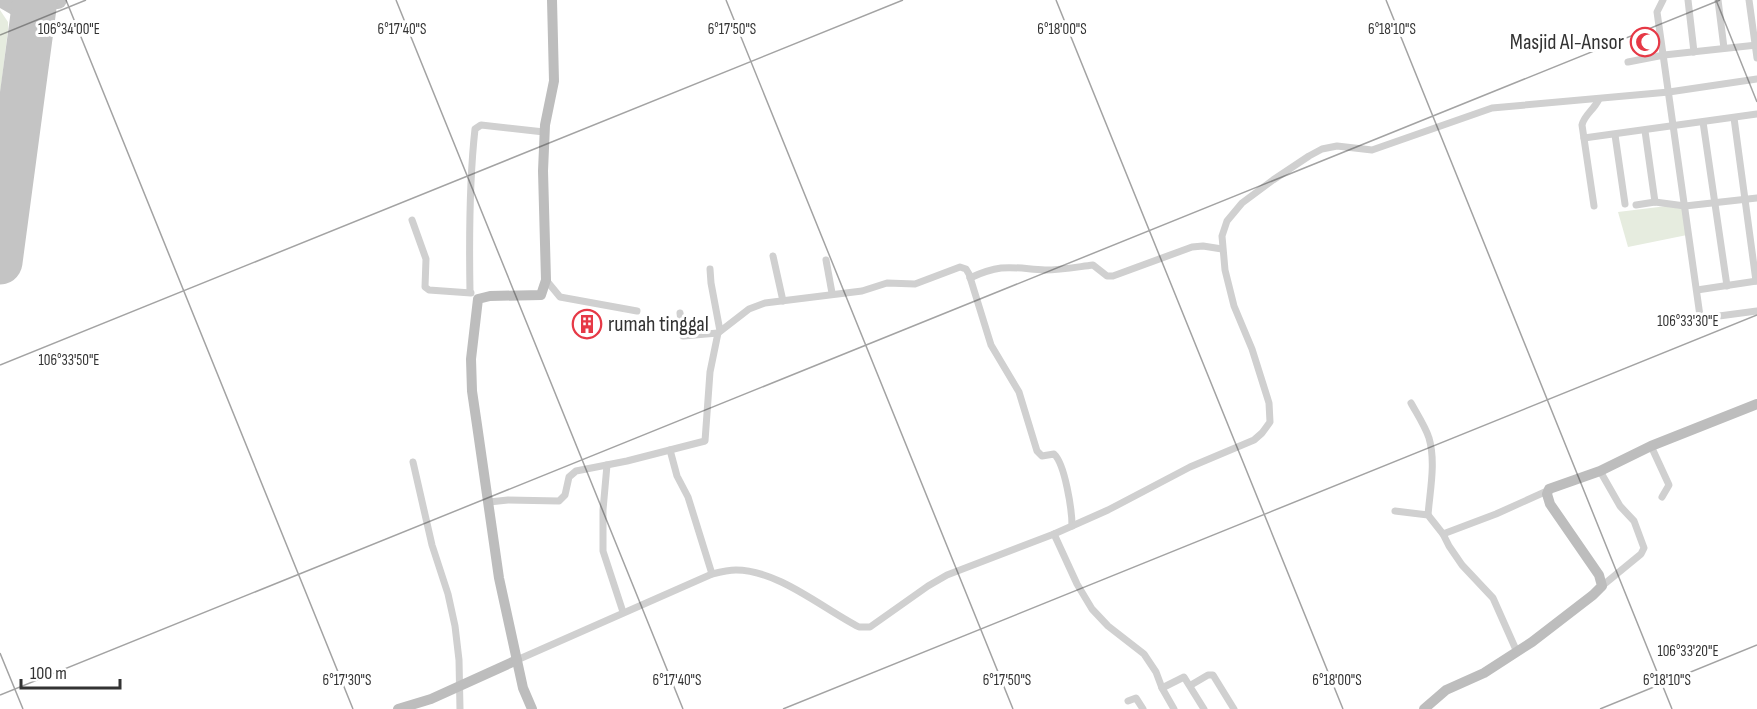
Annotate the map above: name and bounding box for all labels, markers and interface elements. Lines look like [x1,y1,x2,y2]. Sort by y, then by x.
text: 106°34'00"E [38,20,100,39]
text: 6°17'40"S [378,20,426,39]
text: 6°17'50"S [708,20,756,39]
text: 6°18'00"S [1037,20,1087,39]
text: 6°18'10"S [1368,20,1416,39]
mosque icon: Masjid Al-Ansor [1629,26,1661,58]
place label: Masjid Al-Ansor [1510,29,1624,56]
building icon: rumah tinggal [571,308,603,340]
place label: rumah tinggal [608,311,709,338]
text: 106°33'30"E [1657,312,1719,331]
text: 106°33'50"E [38,351,100,370]
text: 106°33'20"E [1657,642,1719,661]
scale bar [21,652,120,690]
text: 100 m [30,663,67,684]
text: 6°17'30"S [323,671,371,690]
text: 6°17'40"S [653,671,701,690]
text: 6°17'50"S [983,671,1031,690]
text: 6°18'00"S [1312,671,1362,690]
text: 6°18'10"S [1643,671,1691,690]

